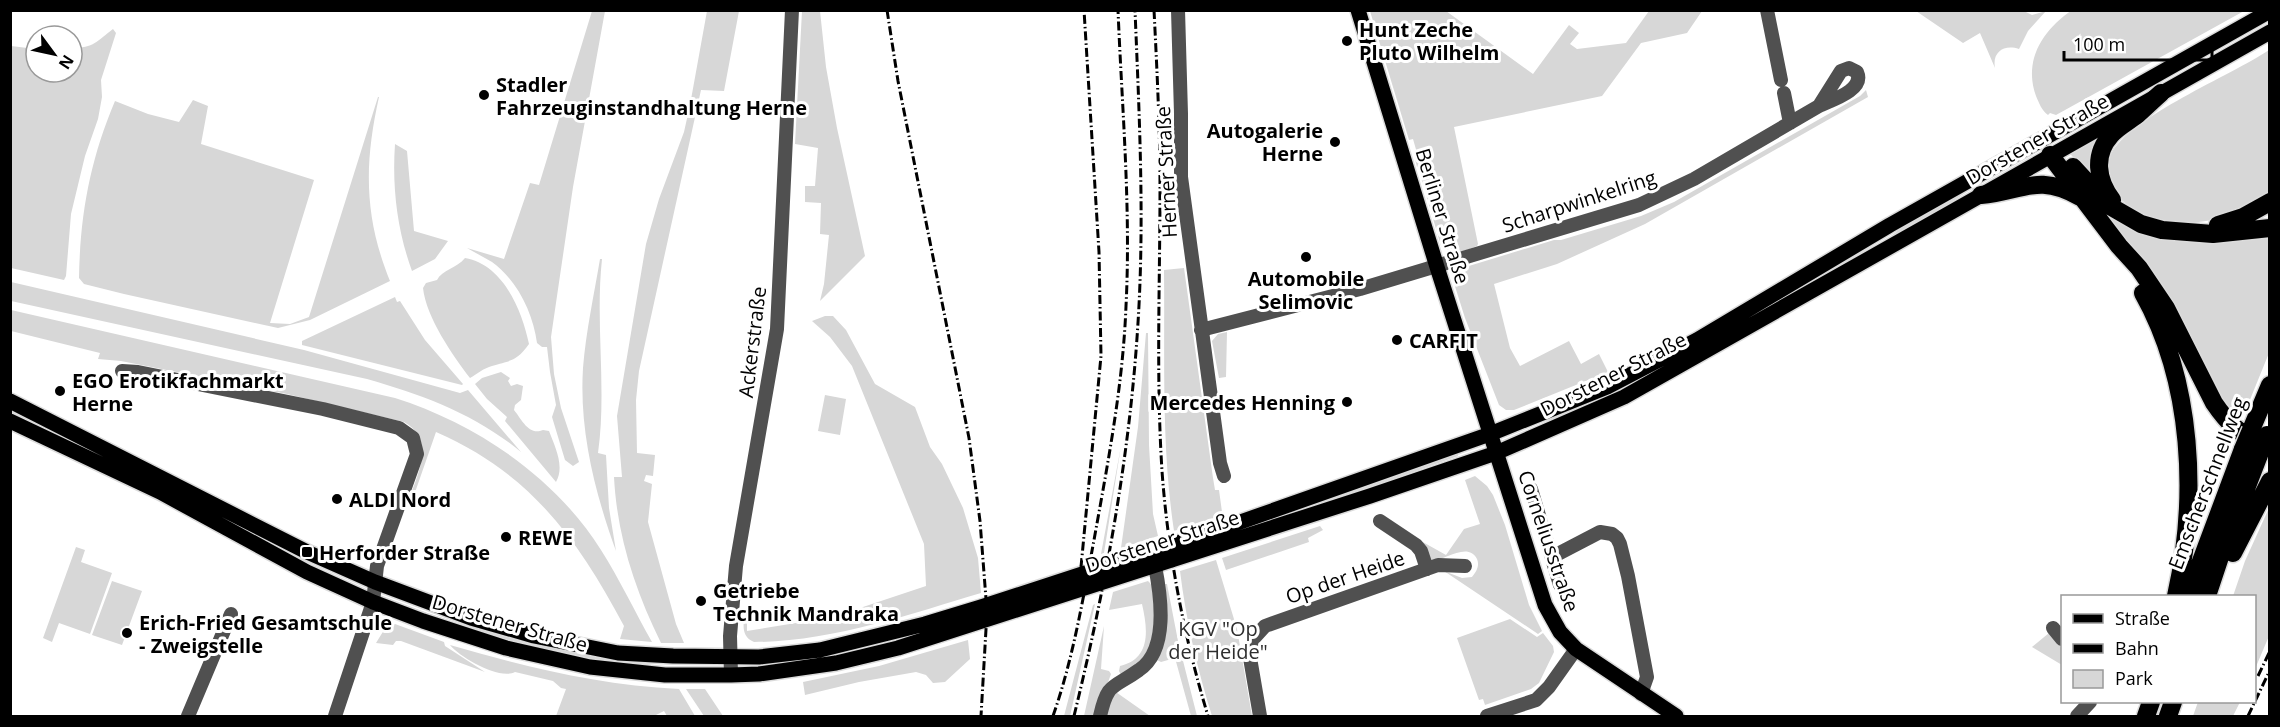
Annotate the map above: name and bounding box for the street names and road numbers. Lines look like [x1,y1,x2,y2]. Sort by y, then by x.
street label: Dorstener Straße [1961,87,2113,191]
street label: Herner Straße [1149,105,1183,239]
street label: Berliner Straße [1410,145,1476,287]
street label: Scharpwinkelring [1499,163,1660,239]
street label: Ackerstraße [732,285,772,399]
street label: Dorstener Straße [1535,326,1691,422]
street label: Emscherschnellweg [2162,393,2252,573]
street label: Corneliusstraße [1512,467,1586,615]
street label: Dorstener Straße [1081,503,1243,579]
street label: Op der Heide [1282,544,1408,610]
street label: Dorstener Straße [429,588,591,658]

